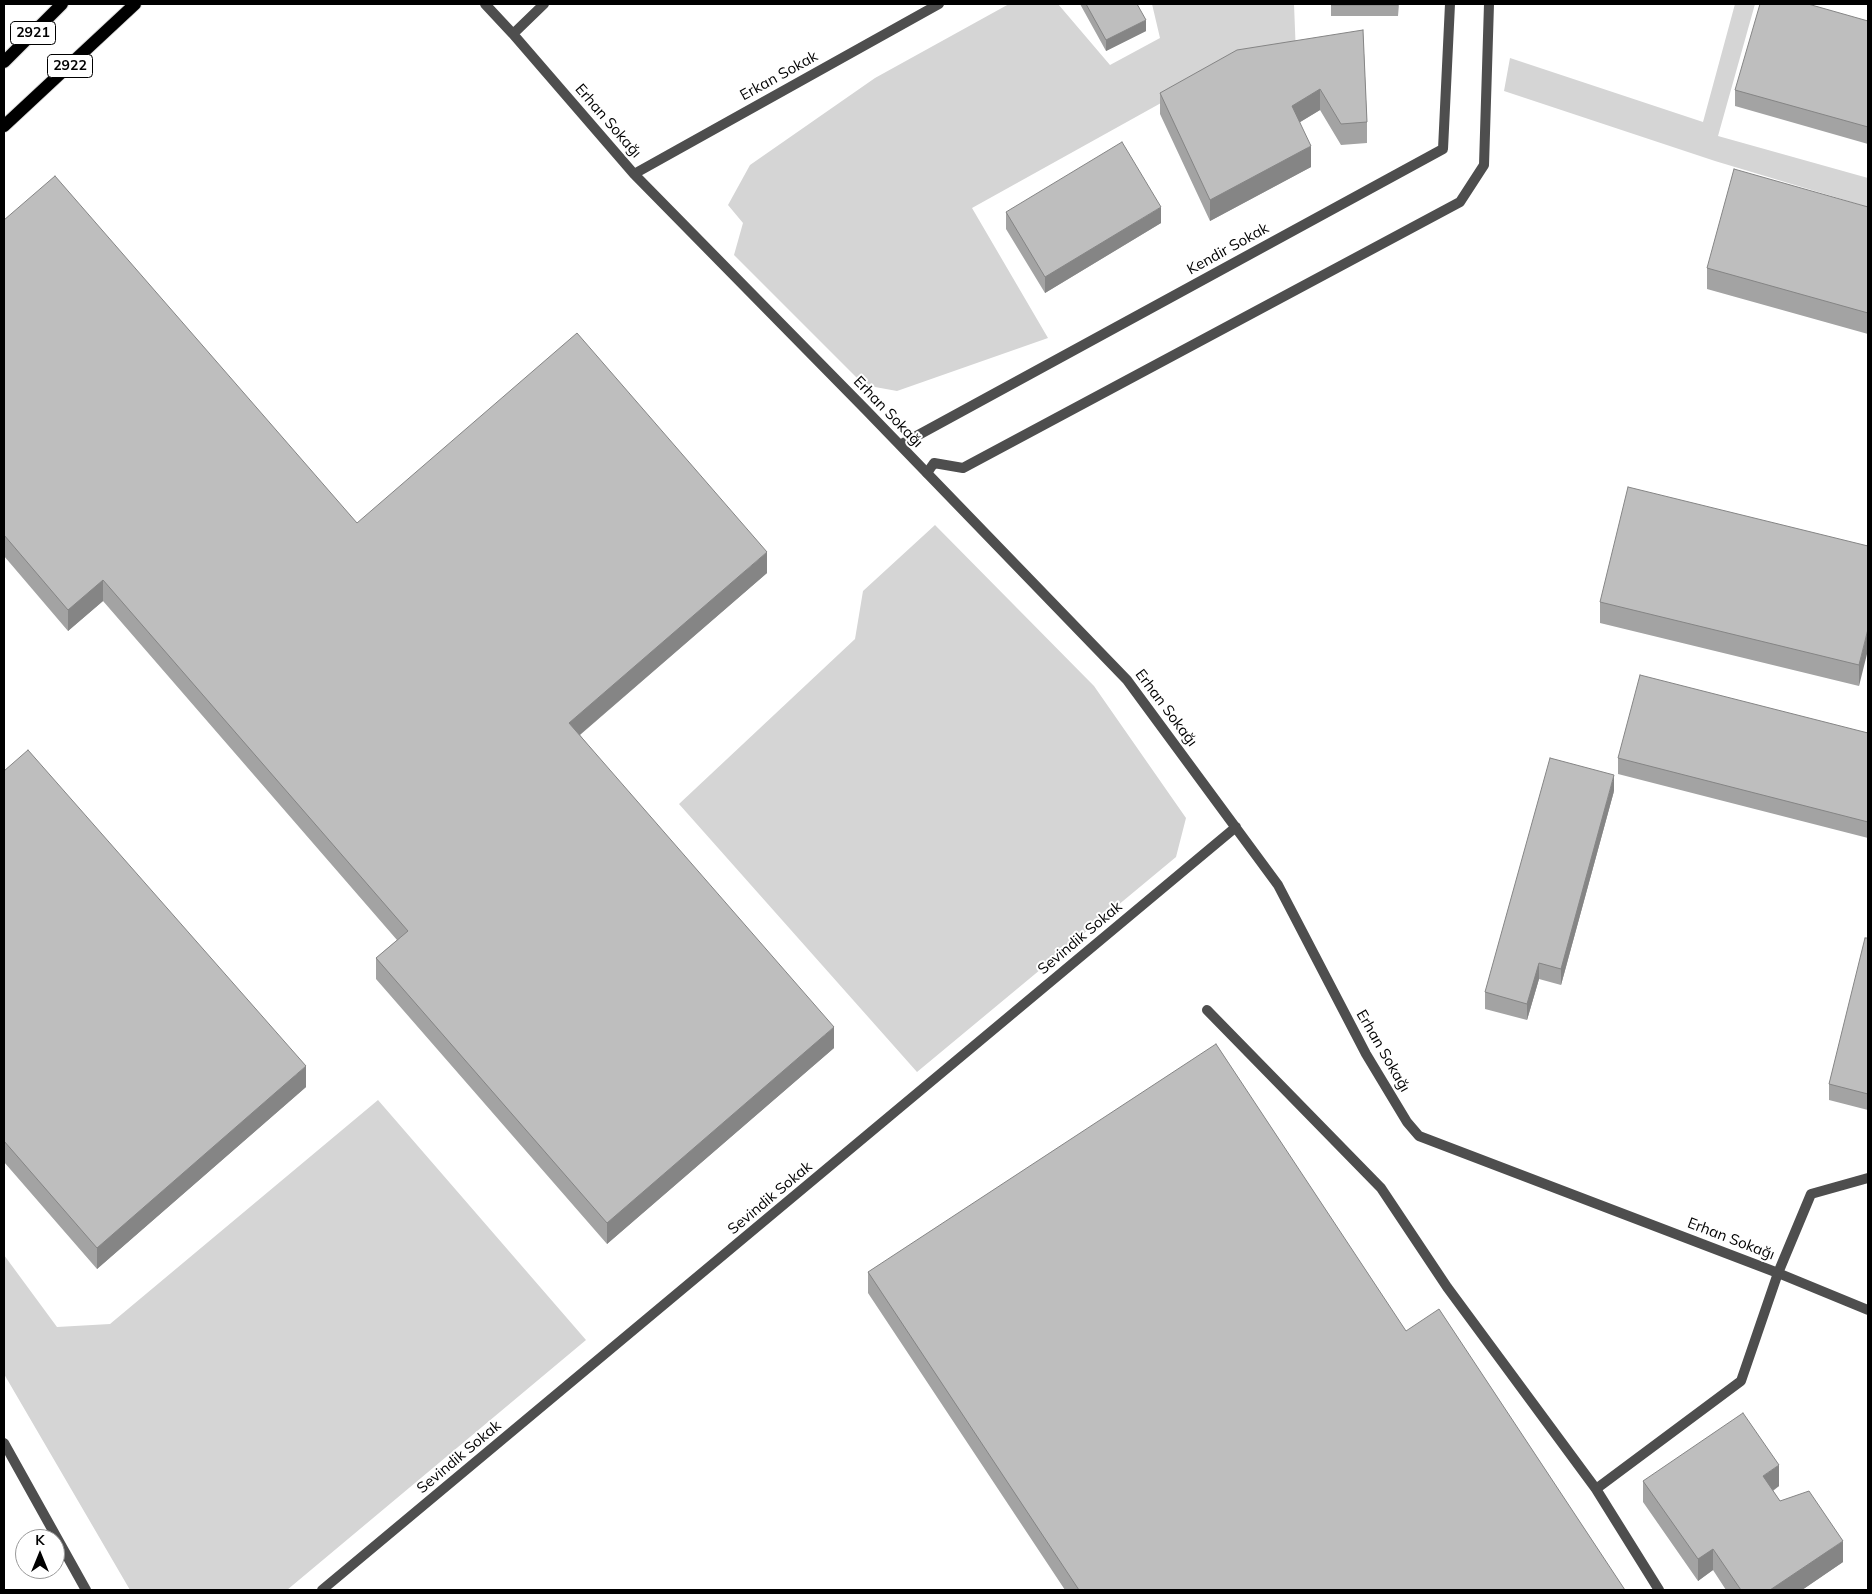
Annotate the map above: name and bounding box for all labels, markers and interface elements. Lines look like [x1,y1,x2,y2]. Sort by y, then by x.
road number: 2921 [10,22,56,44]
street label: Erkan Sokak [737,47,821,105]
road number: 2922 [48,54,92,78]
street label: Erhan Sokağı [571,80,645,162]
street label: Kendir Sokak [1184,219,1272,279]
street label: Erhan Sokağı [850,373,926,451]
street label: Erhan Sokağı [1131,666,1201,750]
street label: Sevindik Sokak [1034,898,1126,978]
street label: Erhan Sokağı [1352,1007,1414,1095]
street label: Sevindik Sokak [724,1158,816,1238]
street label: Erhan Sokağı [1685,1214,1777,1264]
street label: Sevindik Sokak [413,1417,505,1497]
north arrow [15,1529,65,1579]
text: K [35,1531,45,1549]

